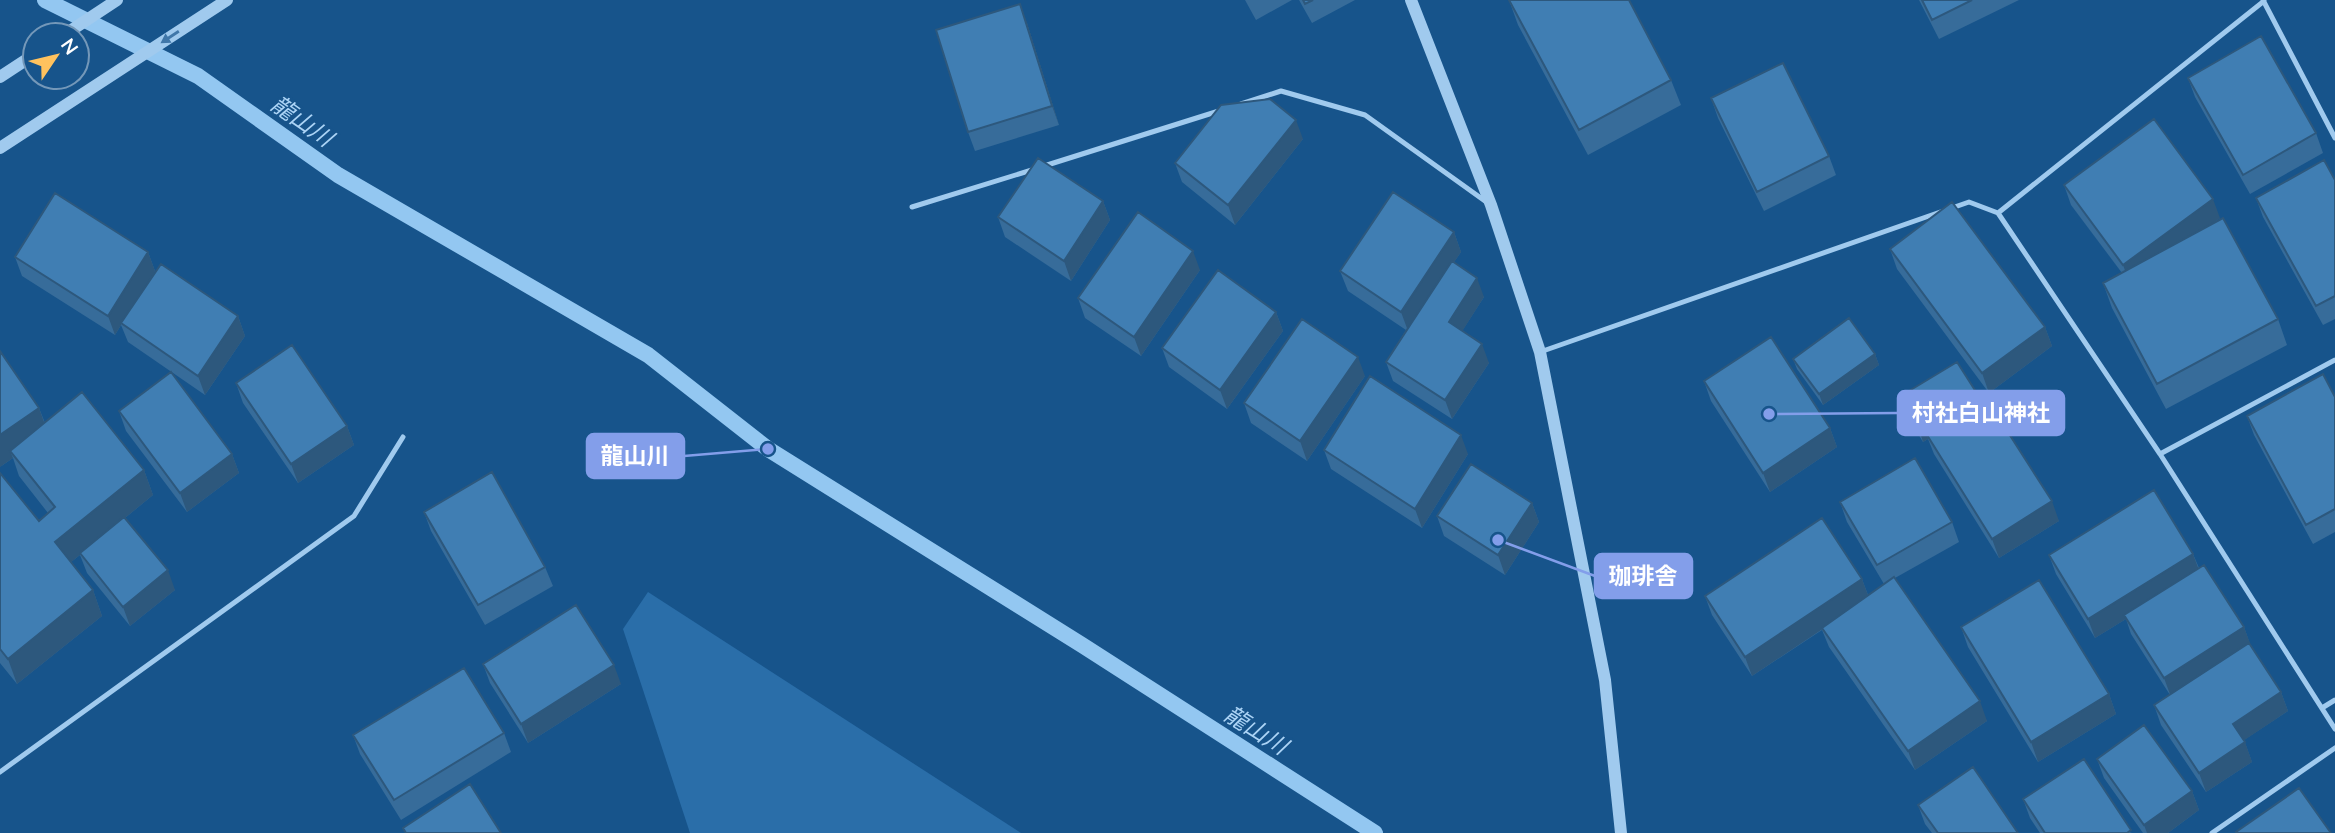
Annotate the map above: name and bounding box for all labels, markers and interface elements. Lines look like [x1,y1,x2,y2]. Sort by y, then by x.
north arrow [21,21,91,91]
one-way arrow [160,31,180,44]
text: N [56,33,84,59]
water label: 龍山川 [266,89,341,154]
callout: 村社白山神社 [1898,391,2064,435]
text: 村社白山神社 [1912,398,2050,427]
callout: 龍山川 [587,434,684,478]
text: 龍山川 [601,441,670,470]
callout: 珈琲舎 [1595,554,1692,598]
text: 珈琲舎 [1609,561,1678,590]
water label: 龍山川 [1219,699,1296,762]

